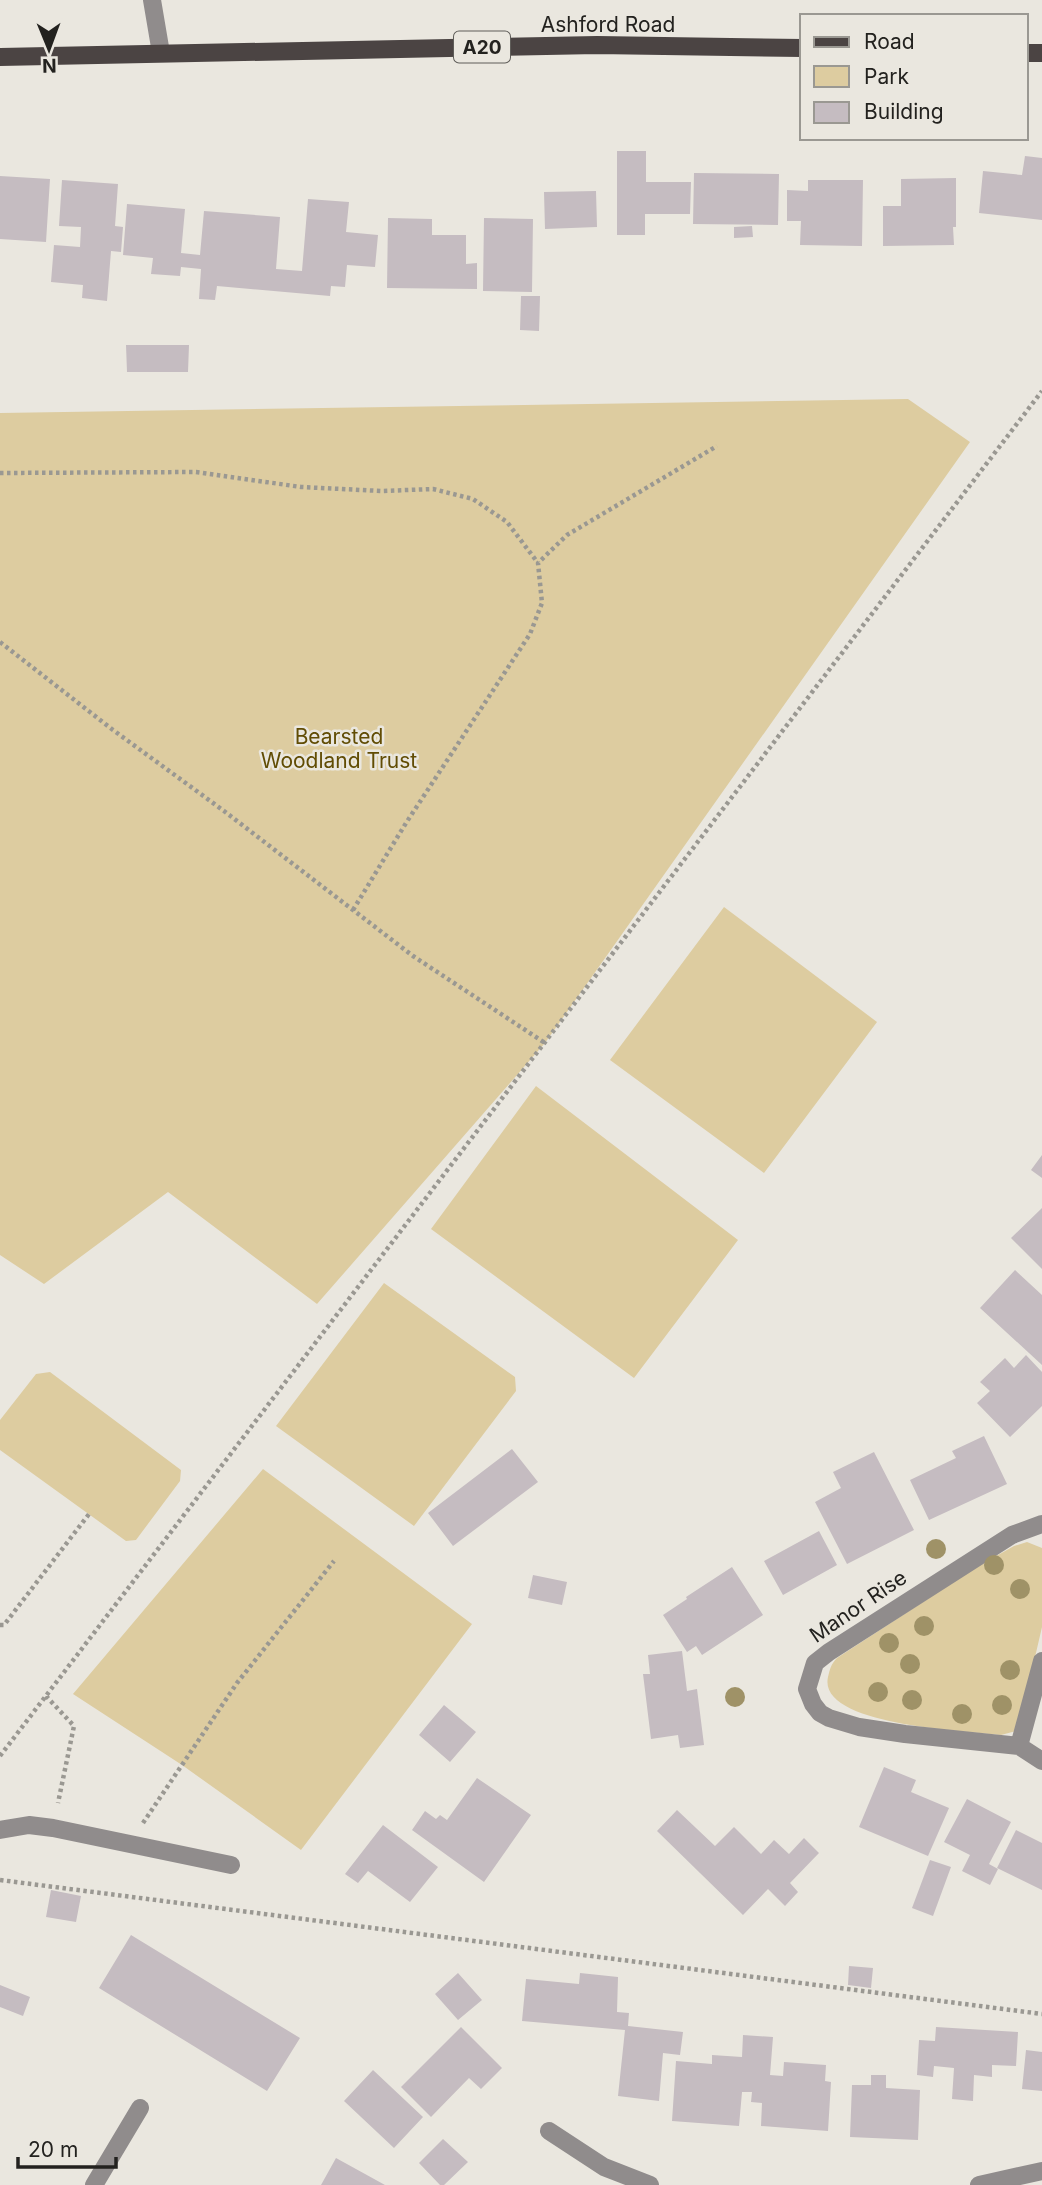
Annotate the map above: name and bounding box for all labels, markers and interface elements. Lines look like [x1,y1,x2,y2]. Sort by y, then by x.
street label: Ashford Road [541,12,675,37]
north arrow [14,14,84,84]
legend [800,14,1028,140]
text: Road [864,29,915,54]
road number: A20 [454,32,510,62]
text: N [42,54,57,77]
text: Park [864,64,909,89]
text: Building [864,99,944,124]
park label: Bearsted Woodland Trust [261,724,417,773]
street label: Manor Rise [805,1564,911,1648]
scale bar [18,2126,116,2170]
text: 20 m [28,2137,78,2162]

